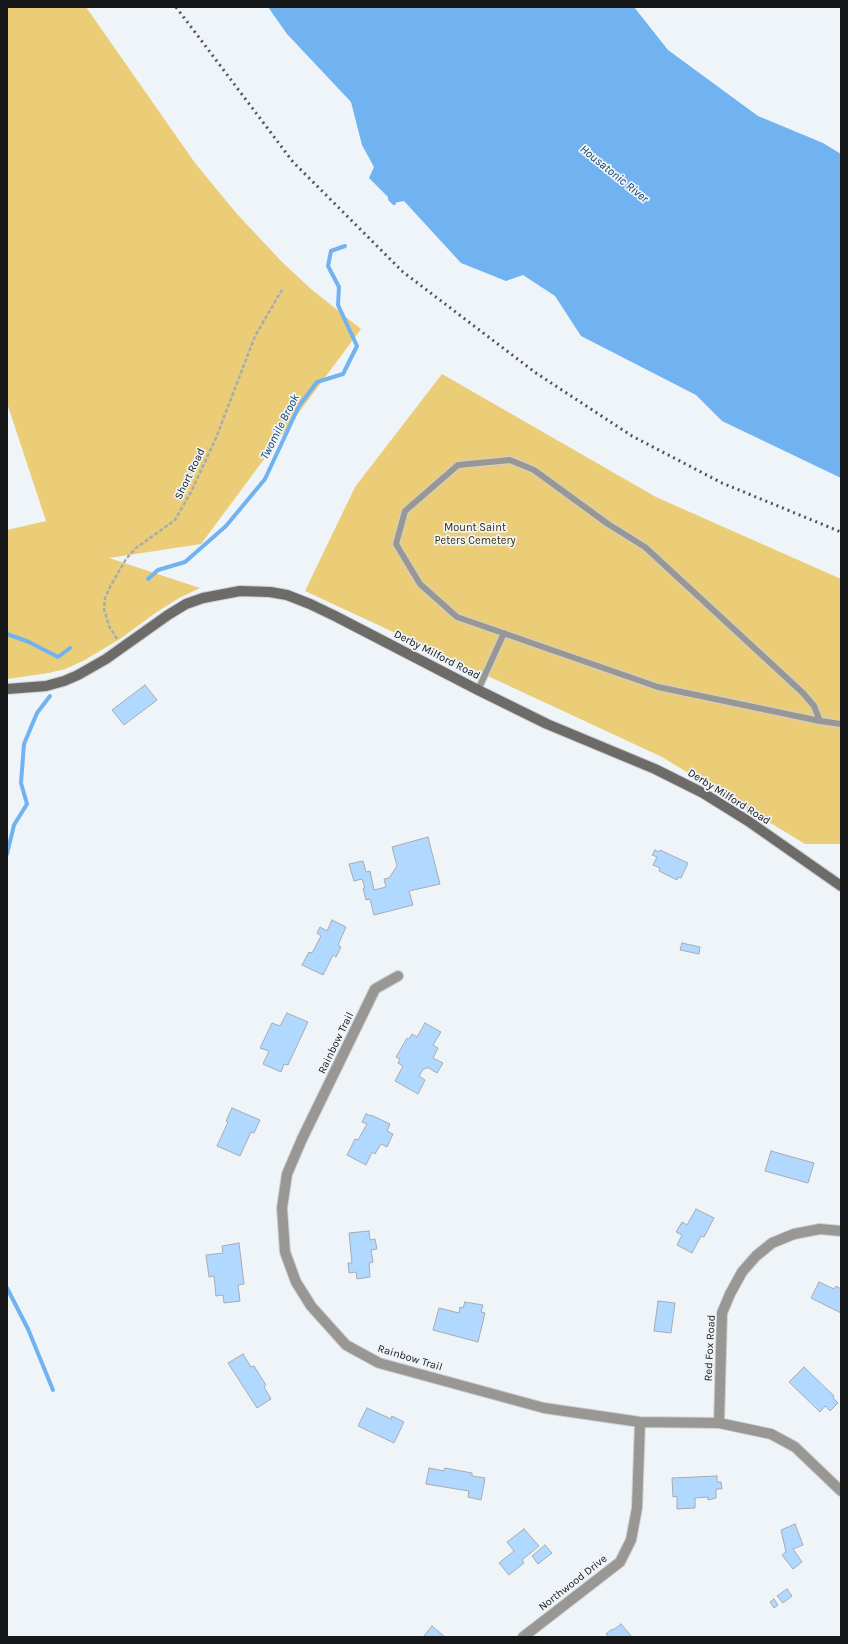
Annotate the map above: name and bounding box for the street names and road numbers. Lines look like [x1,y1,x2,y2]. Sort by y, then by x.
street label: Short Road [172,446,208,502]
street label: Derby Milford Road [392,628,482,682]
street label: Derby Milford Road [685,766,773,828]
street label: Rainbow Trail [315,1010,357,1076]
street label: Red Fox Road [702,1314,718,1382]
street label: Rainbow Trail [376,1342,444,1374]
street label: Northwood Drive [536,1552,610,1614]

